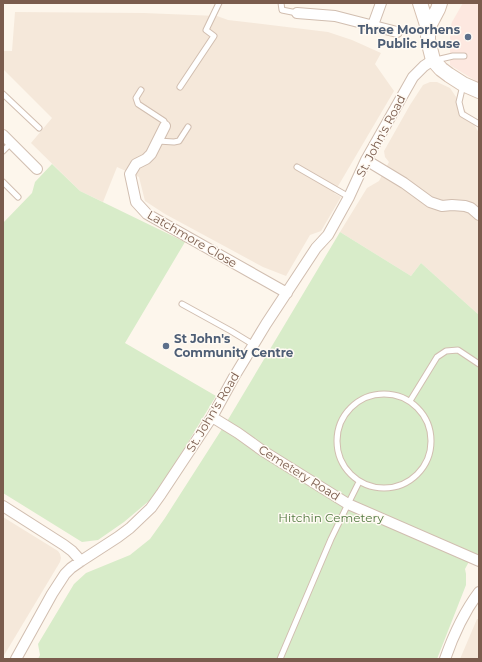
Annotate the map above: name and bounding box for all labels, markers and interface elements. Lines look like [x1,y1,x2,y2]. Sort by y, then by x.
place label: Three Moorhens Public House [358,22,461,51]
marker: Three Moorhens Public House [463,32,473,42]
street label: St. John's Road [353,92,408,179]
street label: Latchmore Close [145,207,240,270]
place label: St John's Community Centre [174,331,294,360]
marker: St John's Community Centre [161,341,171,351]
street label: St. John's Road [183,369,242,454]
street label: Cemetery Road [256,442,343,504]
park label: Hitchin Cemetery [278,510,384,525]

